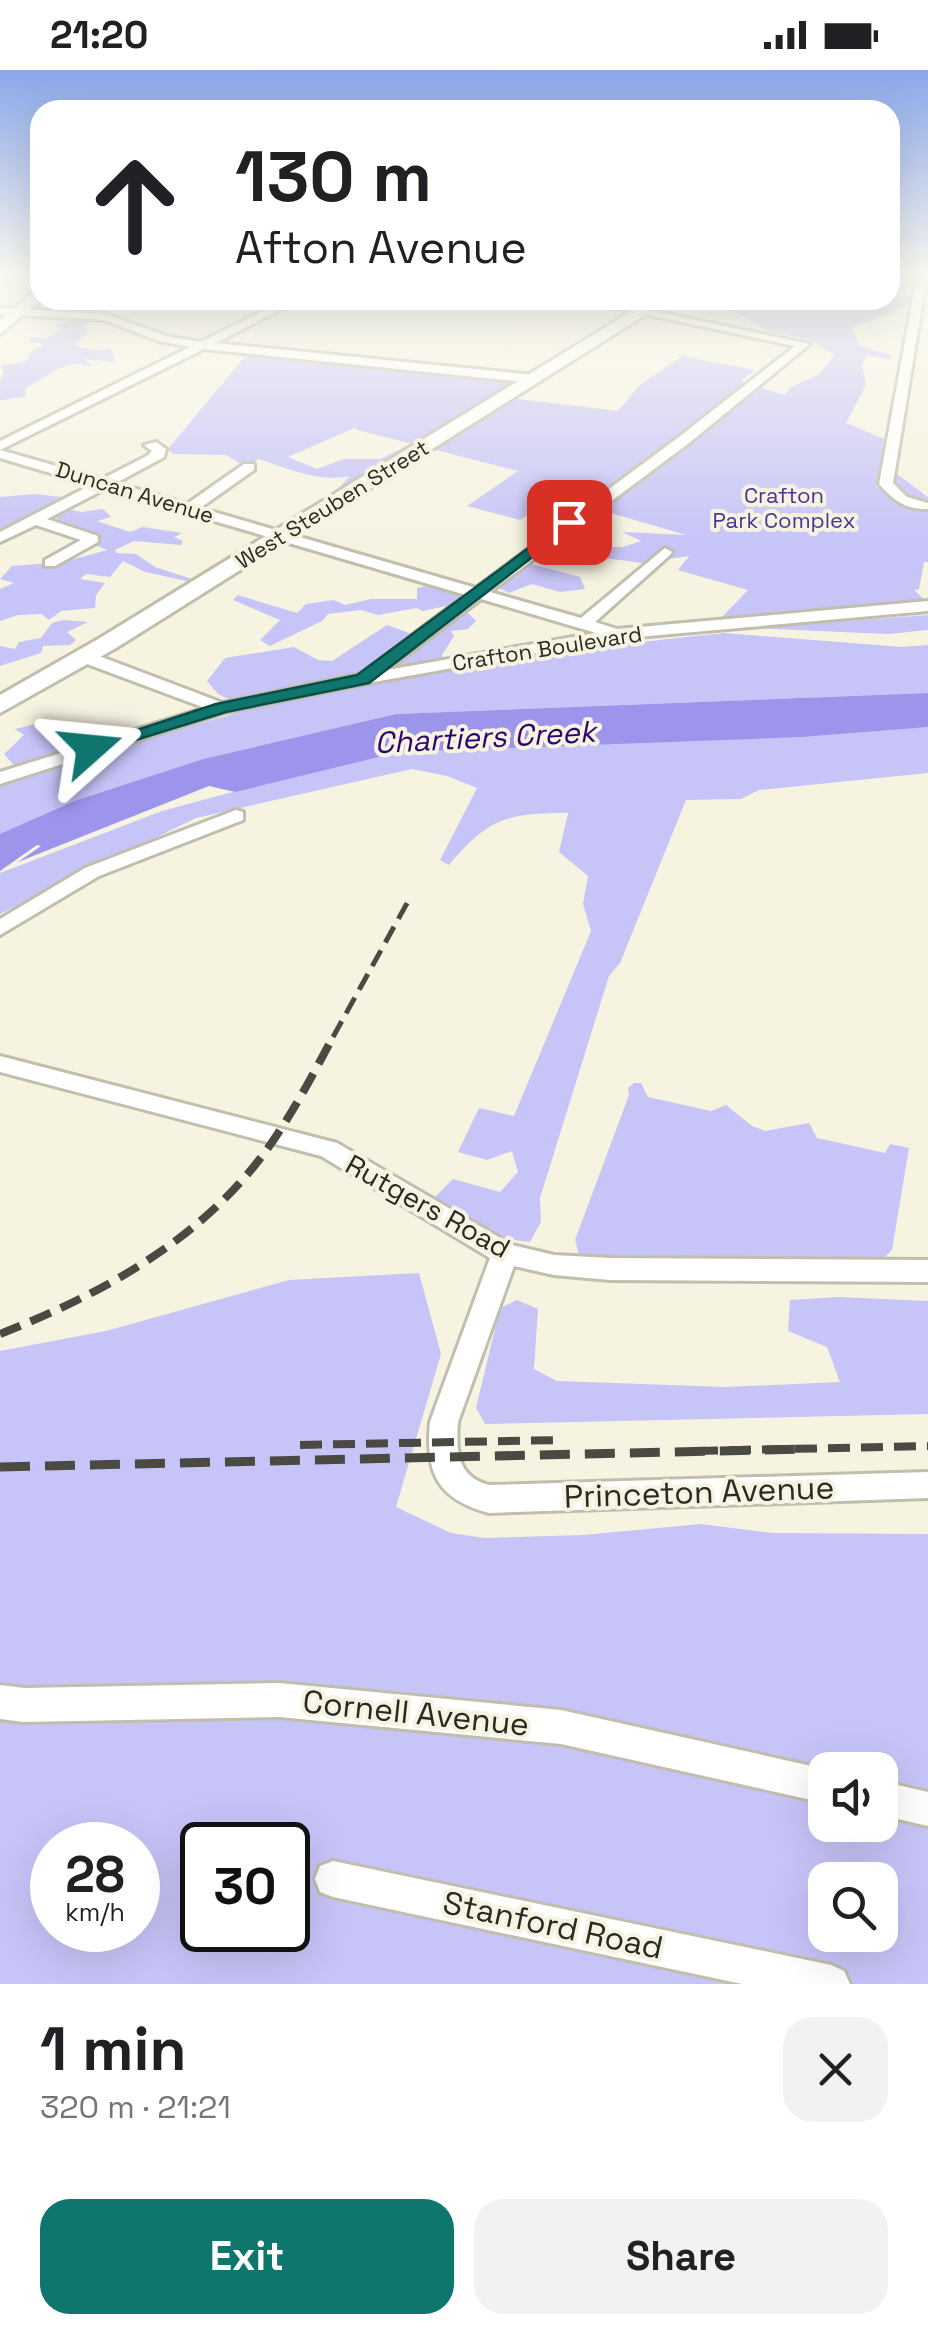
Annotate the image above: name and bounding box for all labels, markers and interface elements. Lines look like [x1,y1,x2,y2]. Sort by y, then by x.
text: 21:20 [50,11,148,59]
text: 130 m [235,132,432,221]
icon: ahead [70,140,200,270]
text: Afton Avenue [235,219,527,276]
street label: West Steuben Street [230,433,434,575]
street label: Duncan Avenue [53,455,217,529]
pin [527,480,612,565]
park label: Crafton Park Complex [713,481,855,534]
icon: arrive [542,495,597,550]
street label: Crafton Boulevard [450,619,644,677]
position arrow [39,696,143,800]
water label: Chartiers Creek [373,712,599,762]
street label: Rutgers Road [339,1146,517,1266]
street label: Princeton Avenue [563,1467,835,1517]
street label: Cornell Avenue [301,1681,531,1745]
map controls [808,1752,898,1952]
button: sound [808,1752,898,1842]
speed limit sign: 30 [180,1822,310,1952]
text: 28 [65,1843,125,1907]
button: search [808,1862,898,1952]
street label: Stanford Road [439,1882,667,1968]
text: km/h [65,1896,125,1928]
text: 1 min [40,2011,187,2088]
button: close [783,2017,888,2122]
text: 320 m · 21:21 [40,2087,231,2127]
button: Exit [40,2199,454,2314]
button: Share [474,2199,888,2314]

